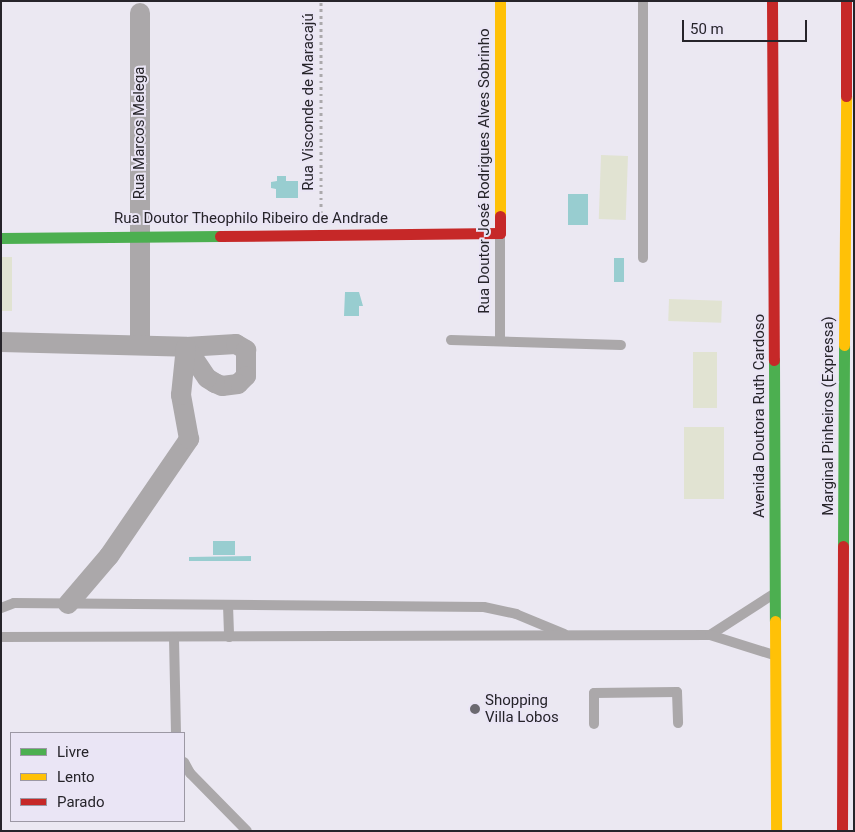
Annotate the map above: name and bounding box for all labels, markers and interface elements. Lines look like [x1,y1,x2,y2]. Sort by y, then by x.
scale bar [685,10,810,42]
street label: Rua Visconde de Maracajú [300,13,318,191]
text: 50 m [690,20,724,38]
street label: Rua Doutor José Rodrigues Alves Sobrinho [476,28,494,314]
street label: Rua Marcos Melega [131,67,149,199]
street label: Rua Doutor Theophilo Ribeiro de Andrade [114,210,388,228]
street label: Avenida Doutora Ruth Cardoso [751,314,769,518]
street label: Marginal Pinheiros (Expressa) [820,316,838,516]
place label: Shopping Villa Lobos [485,691,559,726]
marker: Shopping Villa Lobos [469,703,481,715]
legend [10,732,185,822]
text: Livre [57,743,89,761]
text: Lento [57,768,95,786]
text: Parado [57,793,105,811]

